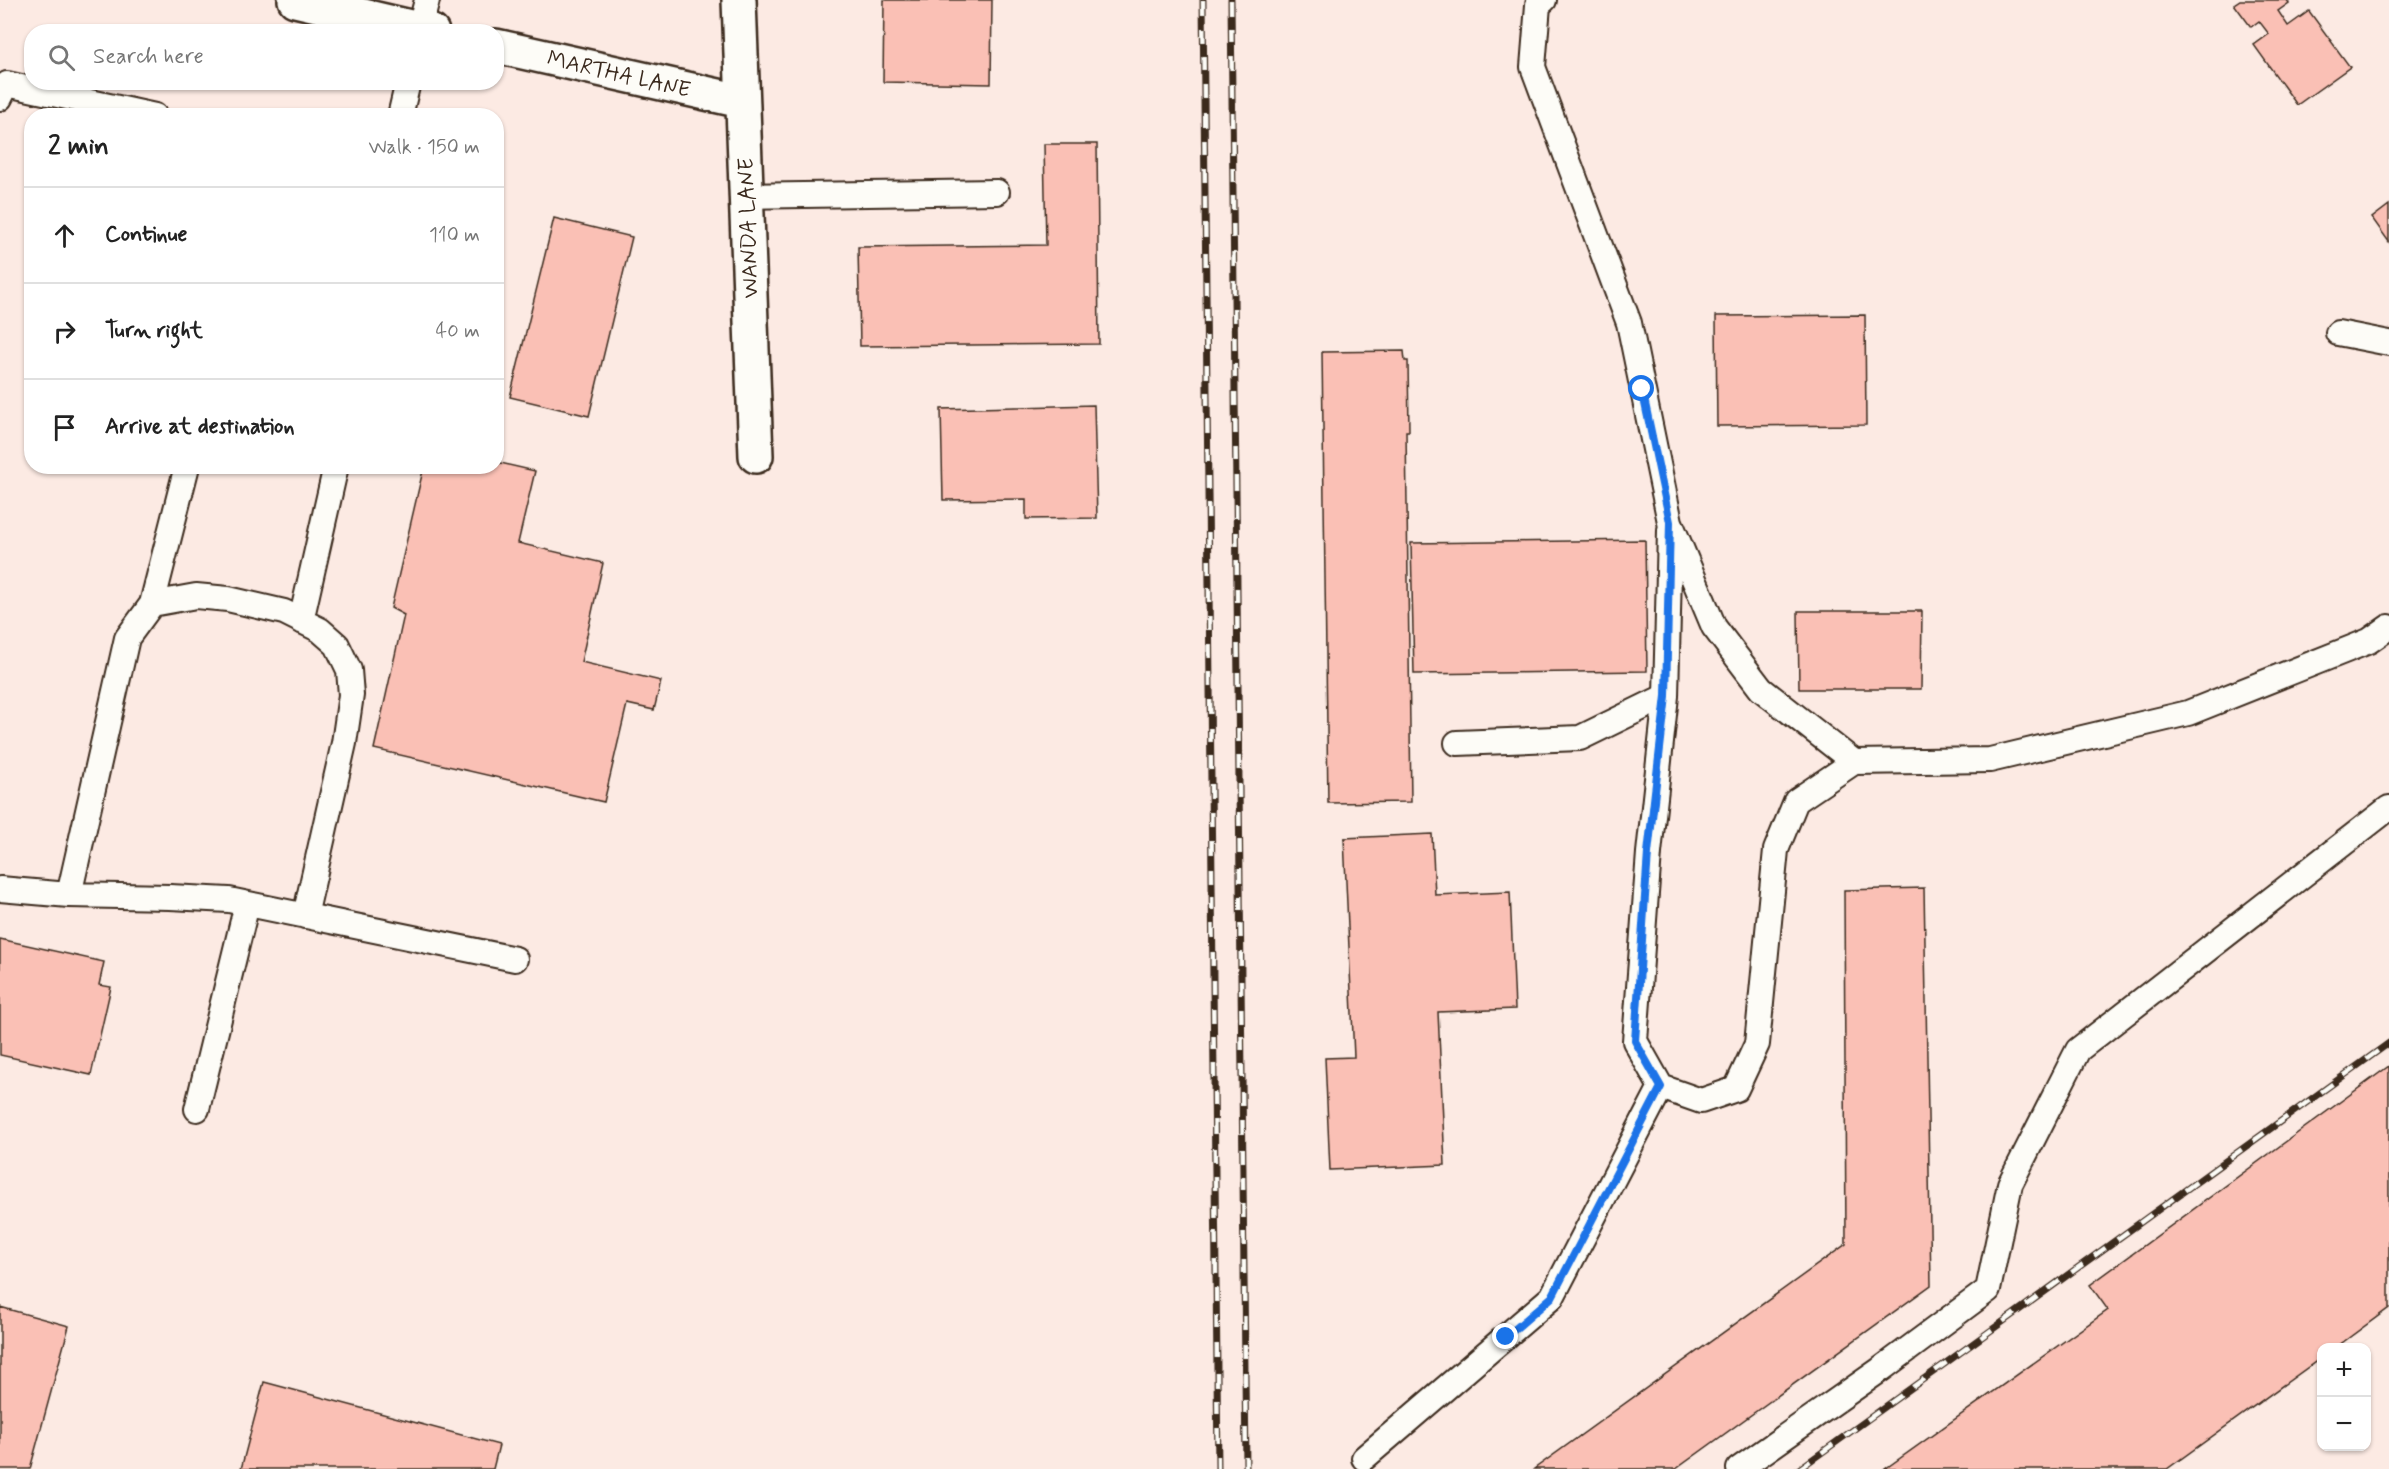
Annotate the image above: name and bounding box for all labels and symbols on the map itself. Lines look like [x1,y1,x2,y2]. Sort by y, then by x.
street label: MARTHA LANE [544,45,693,105]
street label: WANDA LANE [733,157,765,299]
route start [1628,375,1654,401]
route end [1492,1323,1518,1349]

